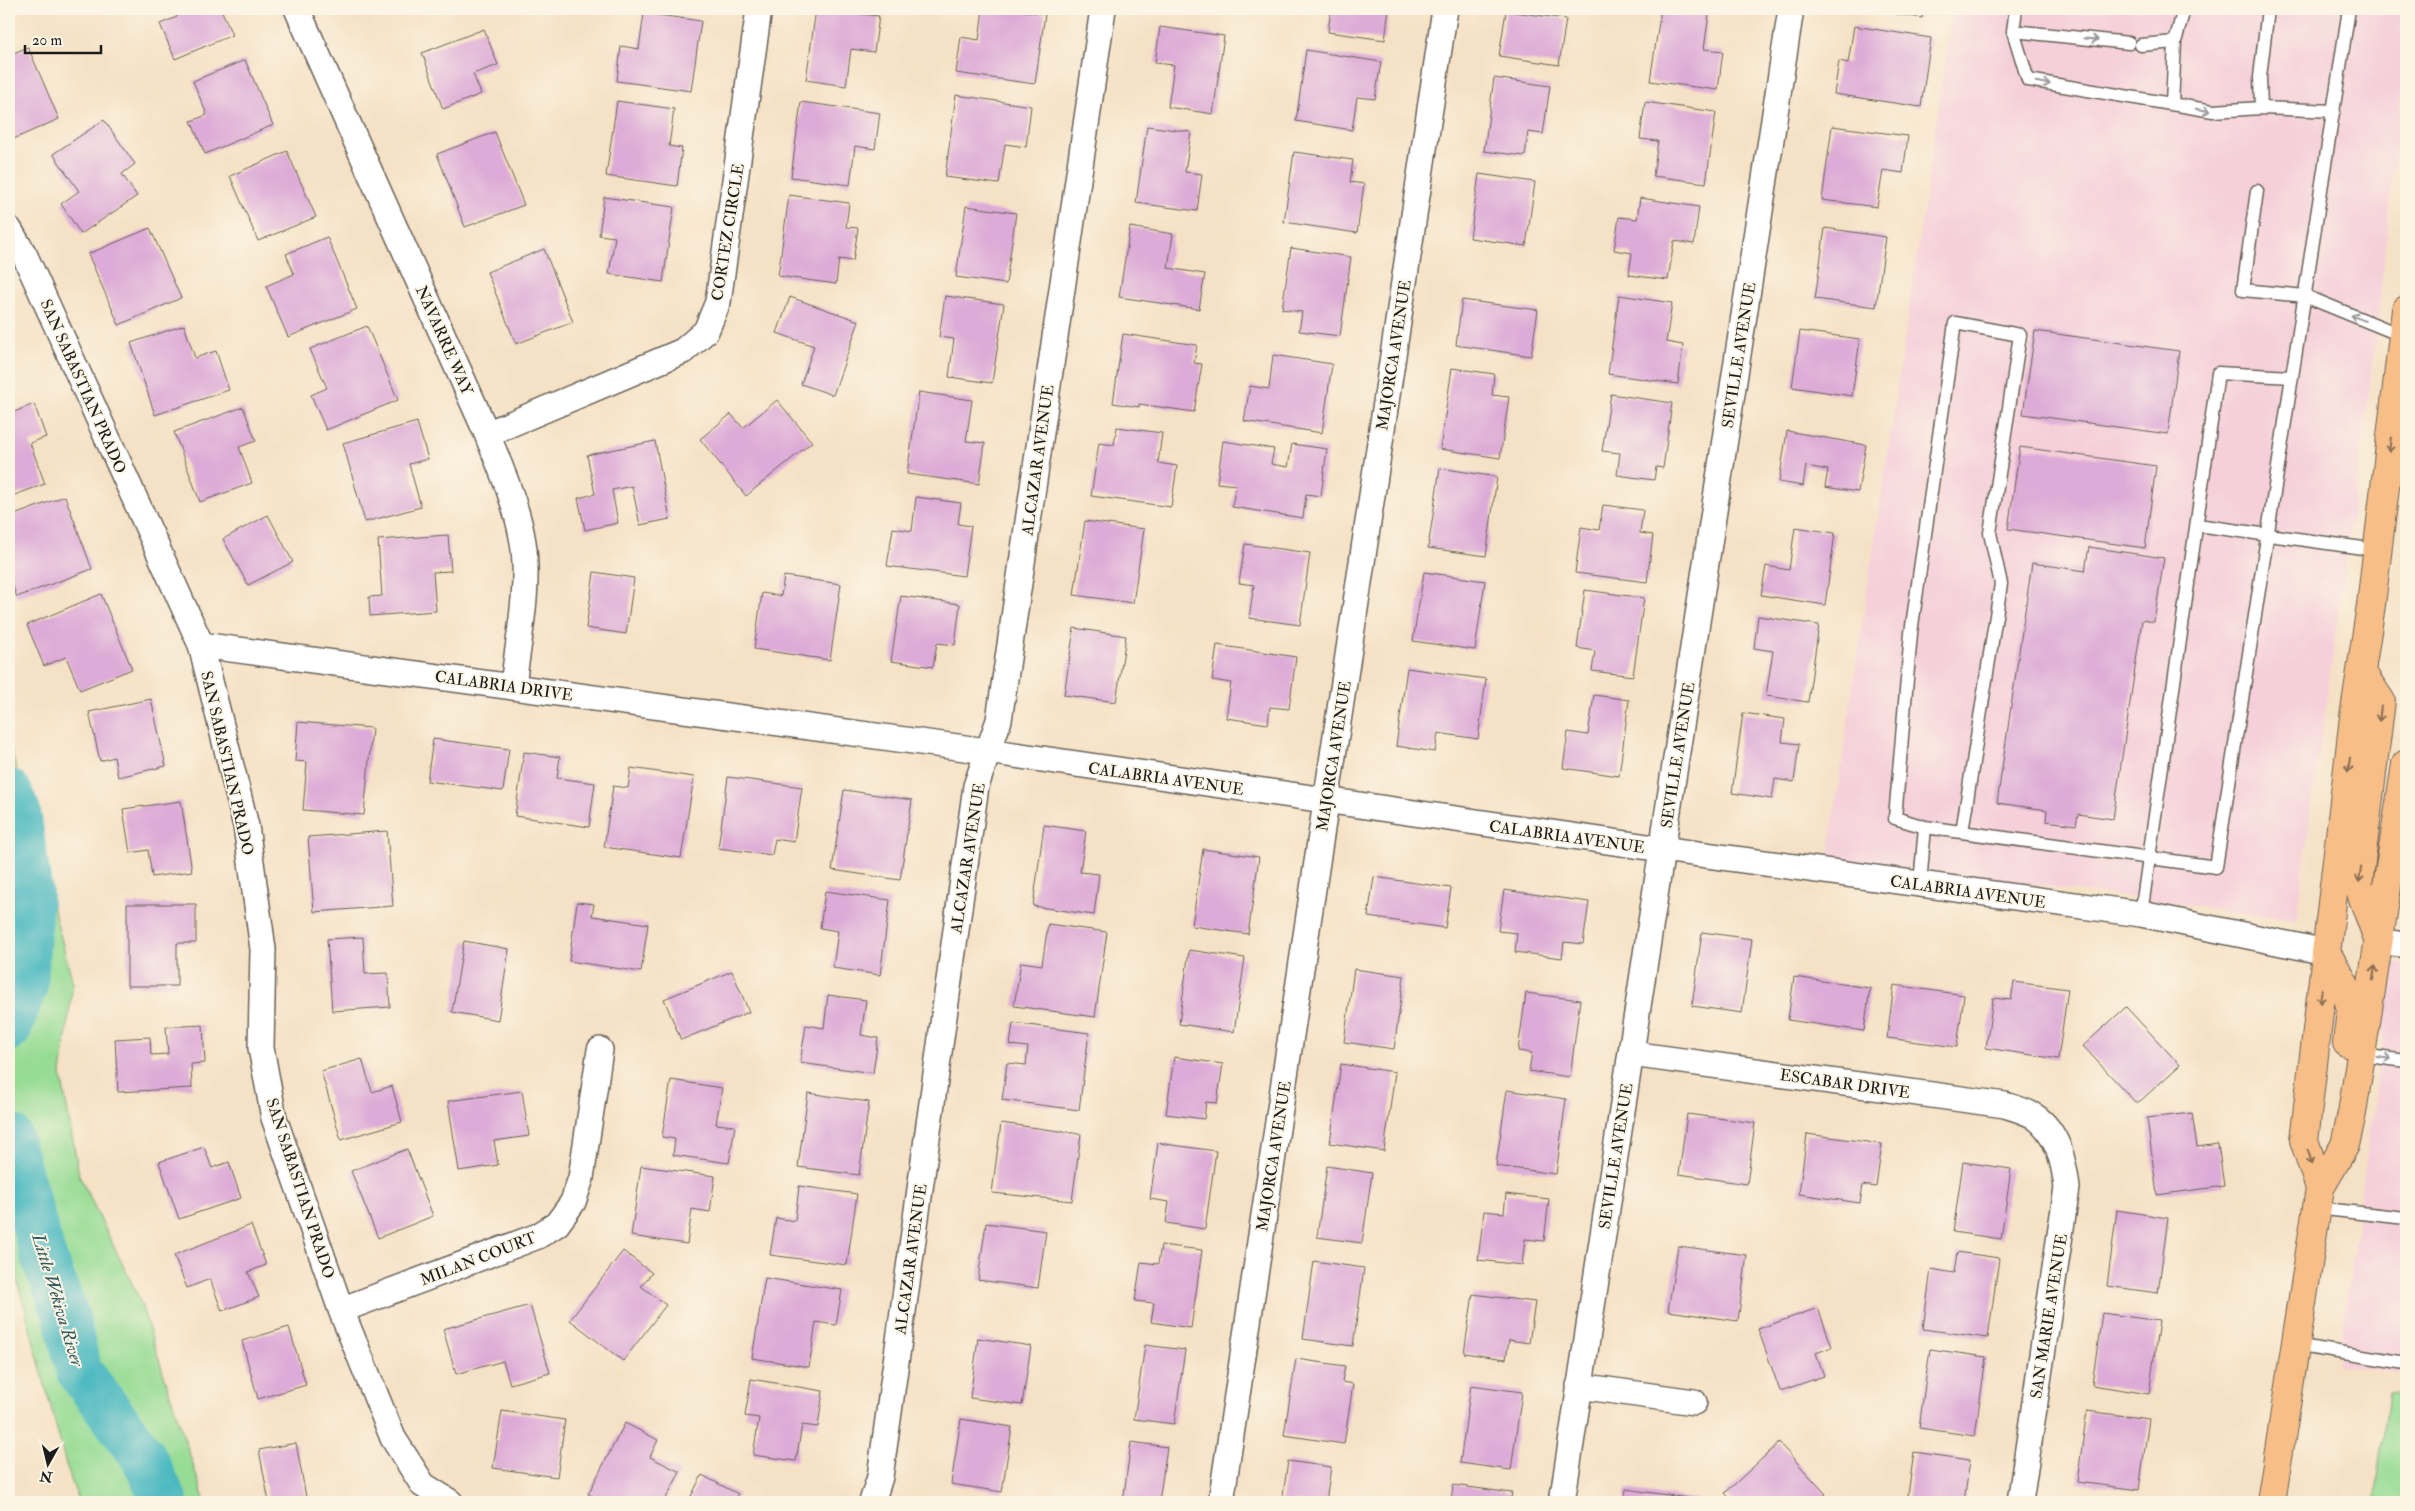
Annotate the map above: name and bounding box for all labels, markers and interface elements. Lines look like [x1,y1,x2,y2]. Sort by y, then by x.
scale bar [25,22,101,54]
text: 20 m [32,31,62,50]
one-way arrow [2083,34,2099,44]
one-way arrow [2035,78,2051,88]
one-way arrow [2195,105,2211,115]
street label: CORTEZ CIRCLE [707,162,749,302]
street label: MAJORCA AVENUE [1372,278,1417,432]
street label: SEVILLE AVENUE [1718,281,1760,429]
street label: NAVARRE WAY [411,283,478,399]
street label: SAN SABASTIAN PRADO [36,296,131,477]
one-way arrow [2350,312,2365,321]
street label: ALCAZAR AVENUE [1017,384,1058,538]
one-way arrow [2385,437,2395,453]
street label: CALABRIA DRIVE [433,666,574,706]
street label: SAN SABASTIAN PRADO [196,669,258,857]
street label: MAJORCA AVENUE [1312,679,1357,833]
street label: SEVILLE AVENUE [1657,681,1699,829]
one-way arrow [2375,705,2385,721]
one-way arrow [2344,757,2354,773]
street label: CALABRIA AVENUE [1087,758,1245,800]
street label: ALCAZAR AVENUE [946,782,990,936]
street label: CALABRIA AVENUE [1488,816,1646,858]
one-way arrow [2355,867,2365,883]
street label: CALABRIA AVENUE [1889,871,2047,913]
one-way arrow [2369,966,2379,982]
one-way arrow [2316,988,2326,1004]
one-way arrow [2375,1053,2391,1063]
street label: ESCABAR DRIVE [1778,1065,1911,1103]
street label: MAJORCA AVENUE [1252,1079,1297,1233]
street label: SEVILLE AVENUE [1595,1082,1637,1230]
street label: SAN SABASTIAN PRADO [261,1096,339,1281]
one-way arrow [2305,1148,2315,1164]
street label: ALCAZAR AVENUE [890,1183,931,1337]
street label: MILAN COURT [417,1228,539,1290]
water label: Little Wekiva River [26,1230,89,1371]
street label: SAN MARIE AVENUE [2026,1232,2072,1400]
north arrow [22,1438,72,1488]
text: N [38,1467,55,1486]

